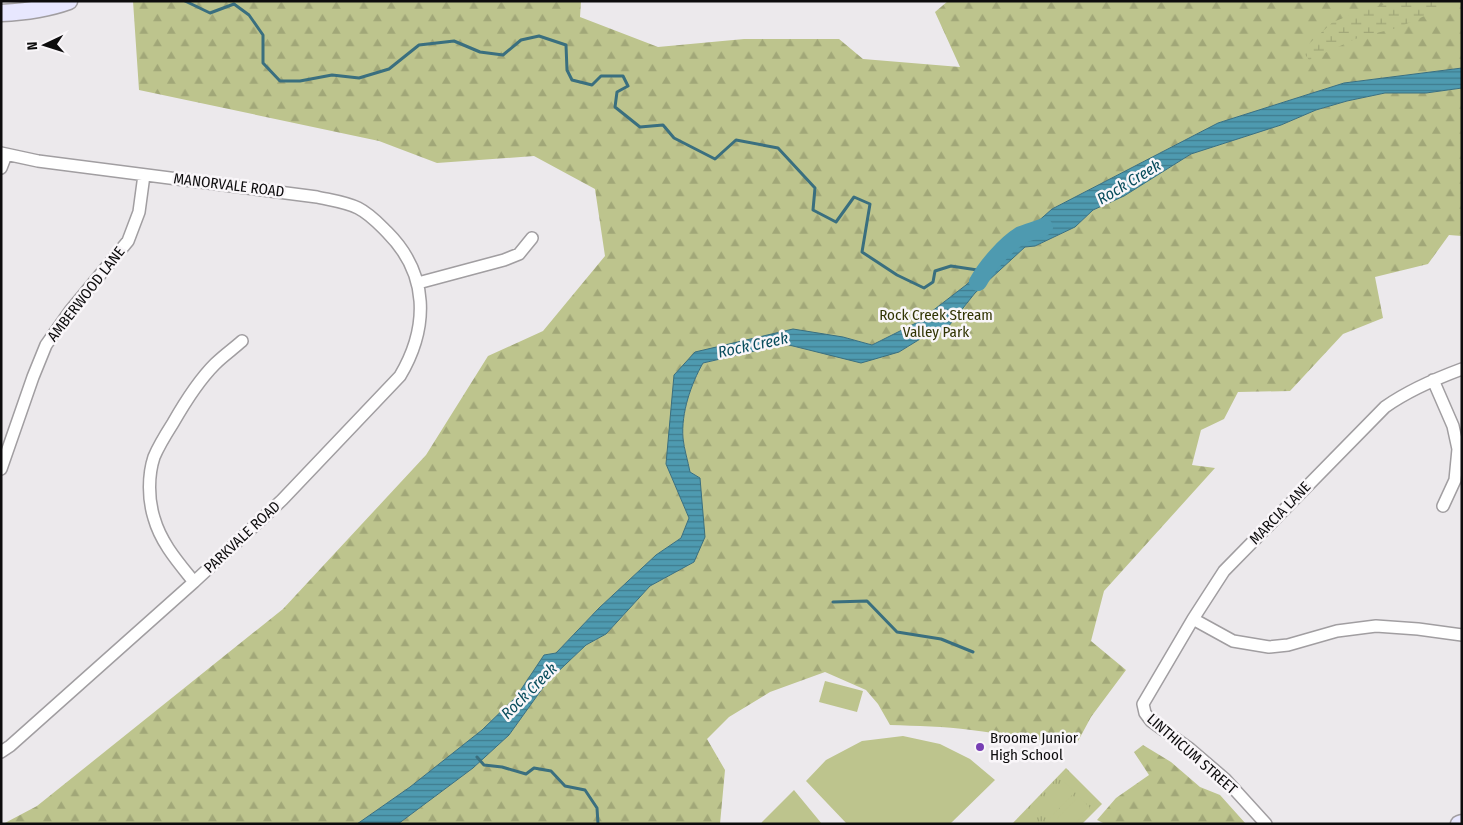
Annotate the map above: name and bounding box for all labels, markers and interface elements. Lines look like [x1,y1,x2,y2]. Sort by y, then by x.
north arrow [20,20,70,70]
text: N [24,41,41,51]
water label: Rock Creek [1094,155,1164,208]
street label: MANORVALE ROAD [173,169,285,201]
street label: AMBERWOOD LANE [44,243,128,345]
park label: Rock Creek Stream Valley Park [879,306,993,341]
water label: Rock Creek [716,328,790,362]
street label: MARCIA LANE [1246,478,1314,548]
street label: PARKVALE ROAD [200,497,284,577]
water label: Rock Creek [497,659,561,723]
street label: LINTHICUM STREET [1143,710,1241,798]
place label: Broome Junior High School [990,729,1079,764]
marker: Broome Junior High School [974,741,986,753]

